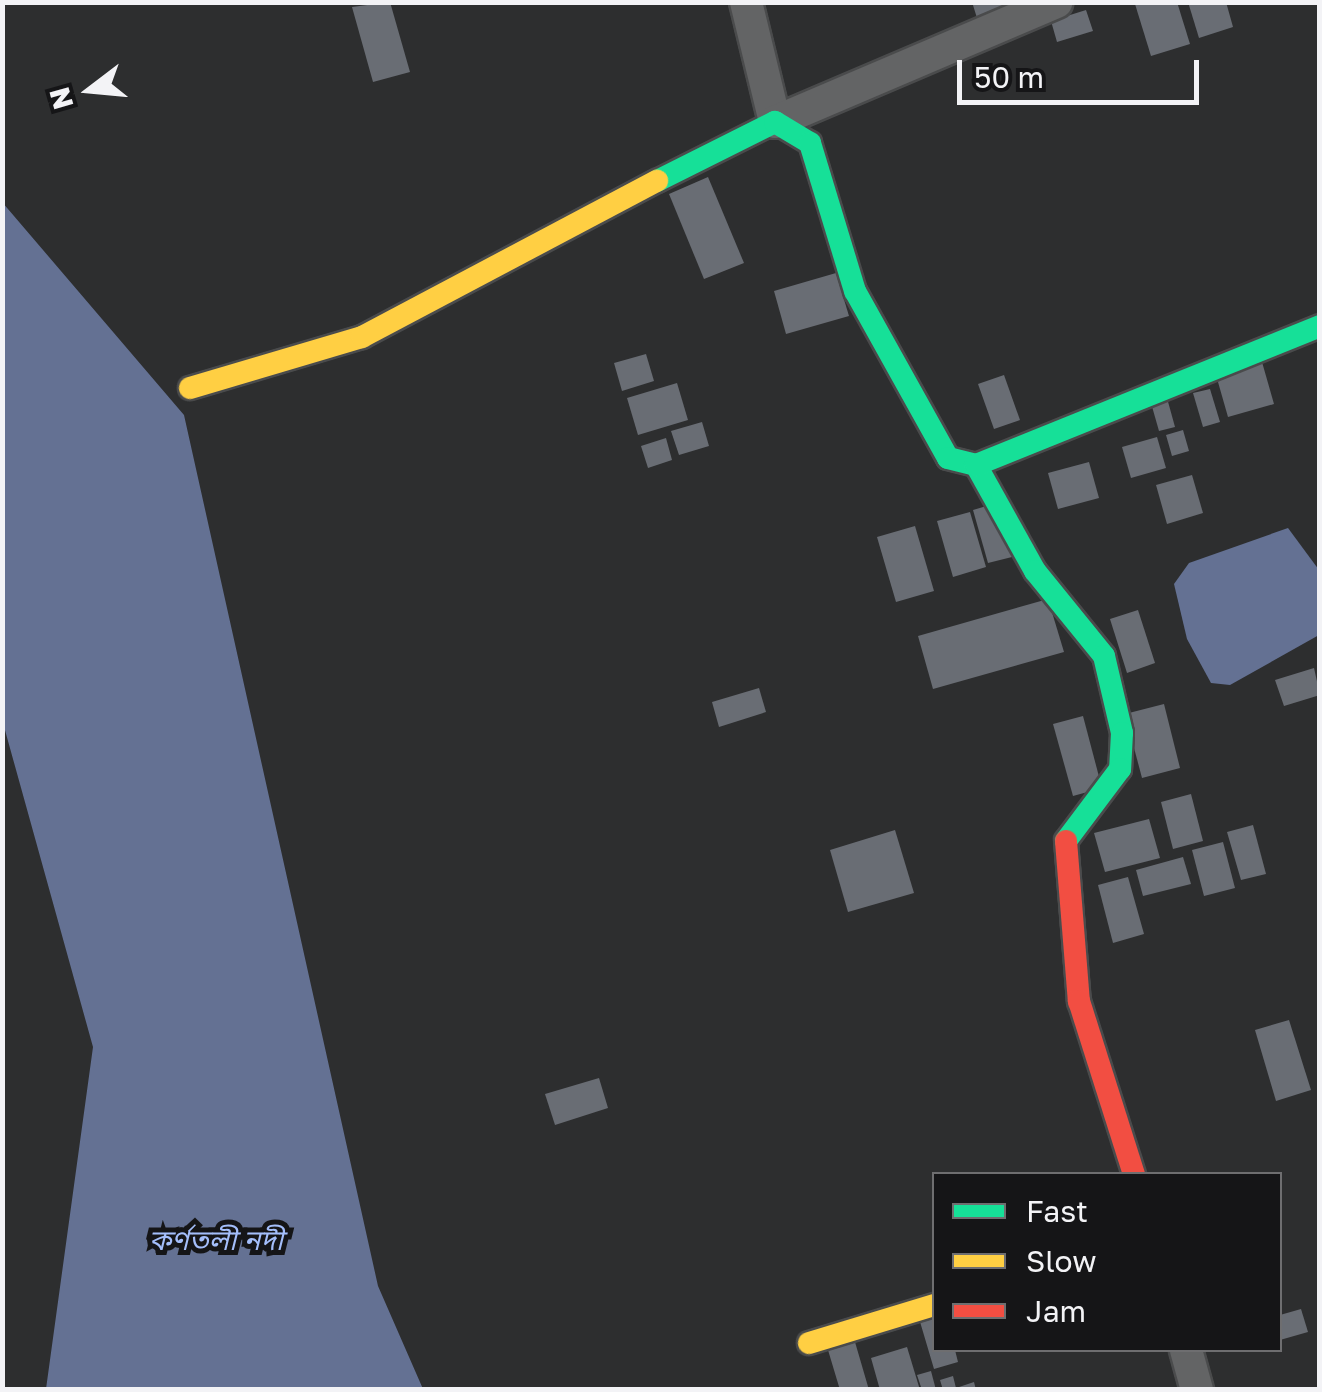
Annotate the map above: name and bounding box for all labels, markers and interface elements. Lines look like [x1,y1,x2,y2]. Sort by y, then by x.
north arrow [40,40,140,140]
scale bar [962,40,1204,102]
text: 50 m [974,59,1044,95]
text: N [42,84,79,113]
legend [932,1172,1282,1352]
text: Fast [1026,1193,1088,1229]
water label: কর্ণতলী নদী [149,1223,283,1257]
text: Slow [1026,1243,1097,1279]
text: Jam [1026,1293,1086,1329]

